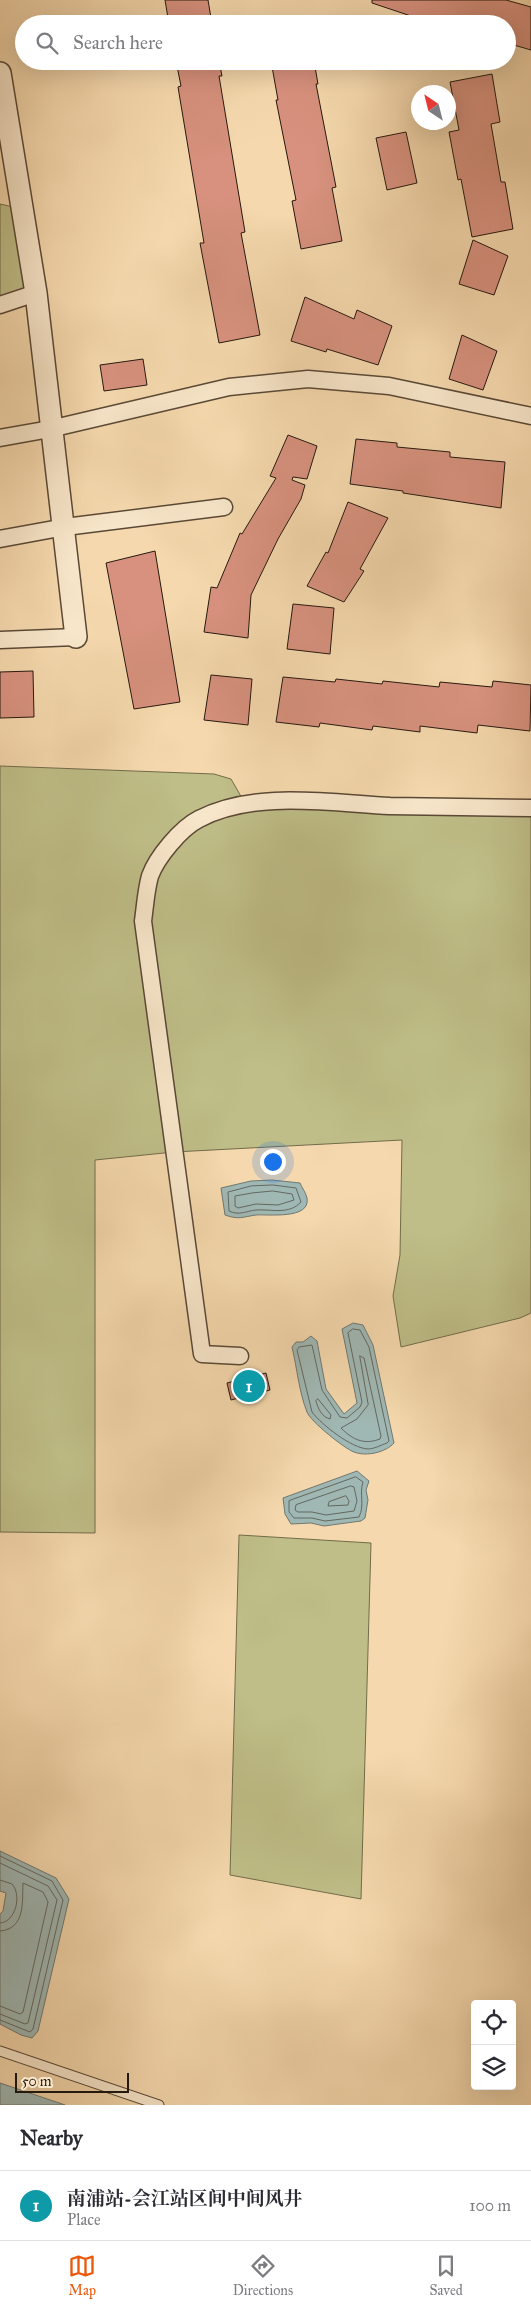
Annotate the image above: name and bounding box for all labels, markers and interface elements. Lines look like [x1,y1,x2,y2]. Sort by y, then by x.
search box [15,15,516,70]
icon: search [33,29,61,57]
text: Search here [73,31,163,54]
north arrow [411,85,456,130]
your location [260,1149,286,1175]
pin: 1 [233,1367,265,1405]
map controls [471,2000,516,2090]
button: locate [471,2000,516,2045]
button: layers [471,2045,516,2090]
scale bar [15,2070,129,2093]
text: 50 m [22,2073,51,2090]
text: Nearby [20,2125,83,2151]
text: 南浦站-会江站区间中间风井 [67,2187,303,2210]
text: 1 [33,2196,39,2215]
text: 100 m [469,2196,511,2215]
text: Place [67,2210,101,2229]
tab: Map [68,2252,96,2299]
tab: Directions [233,2252,293,2299]
tab: Saved [430,2252,463,2299]

